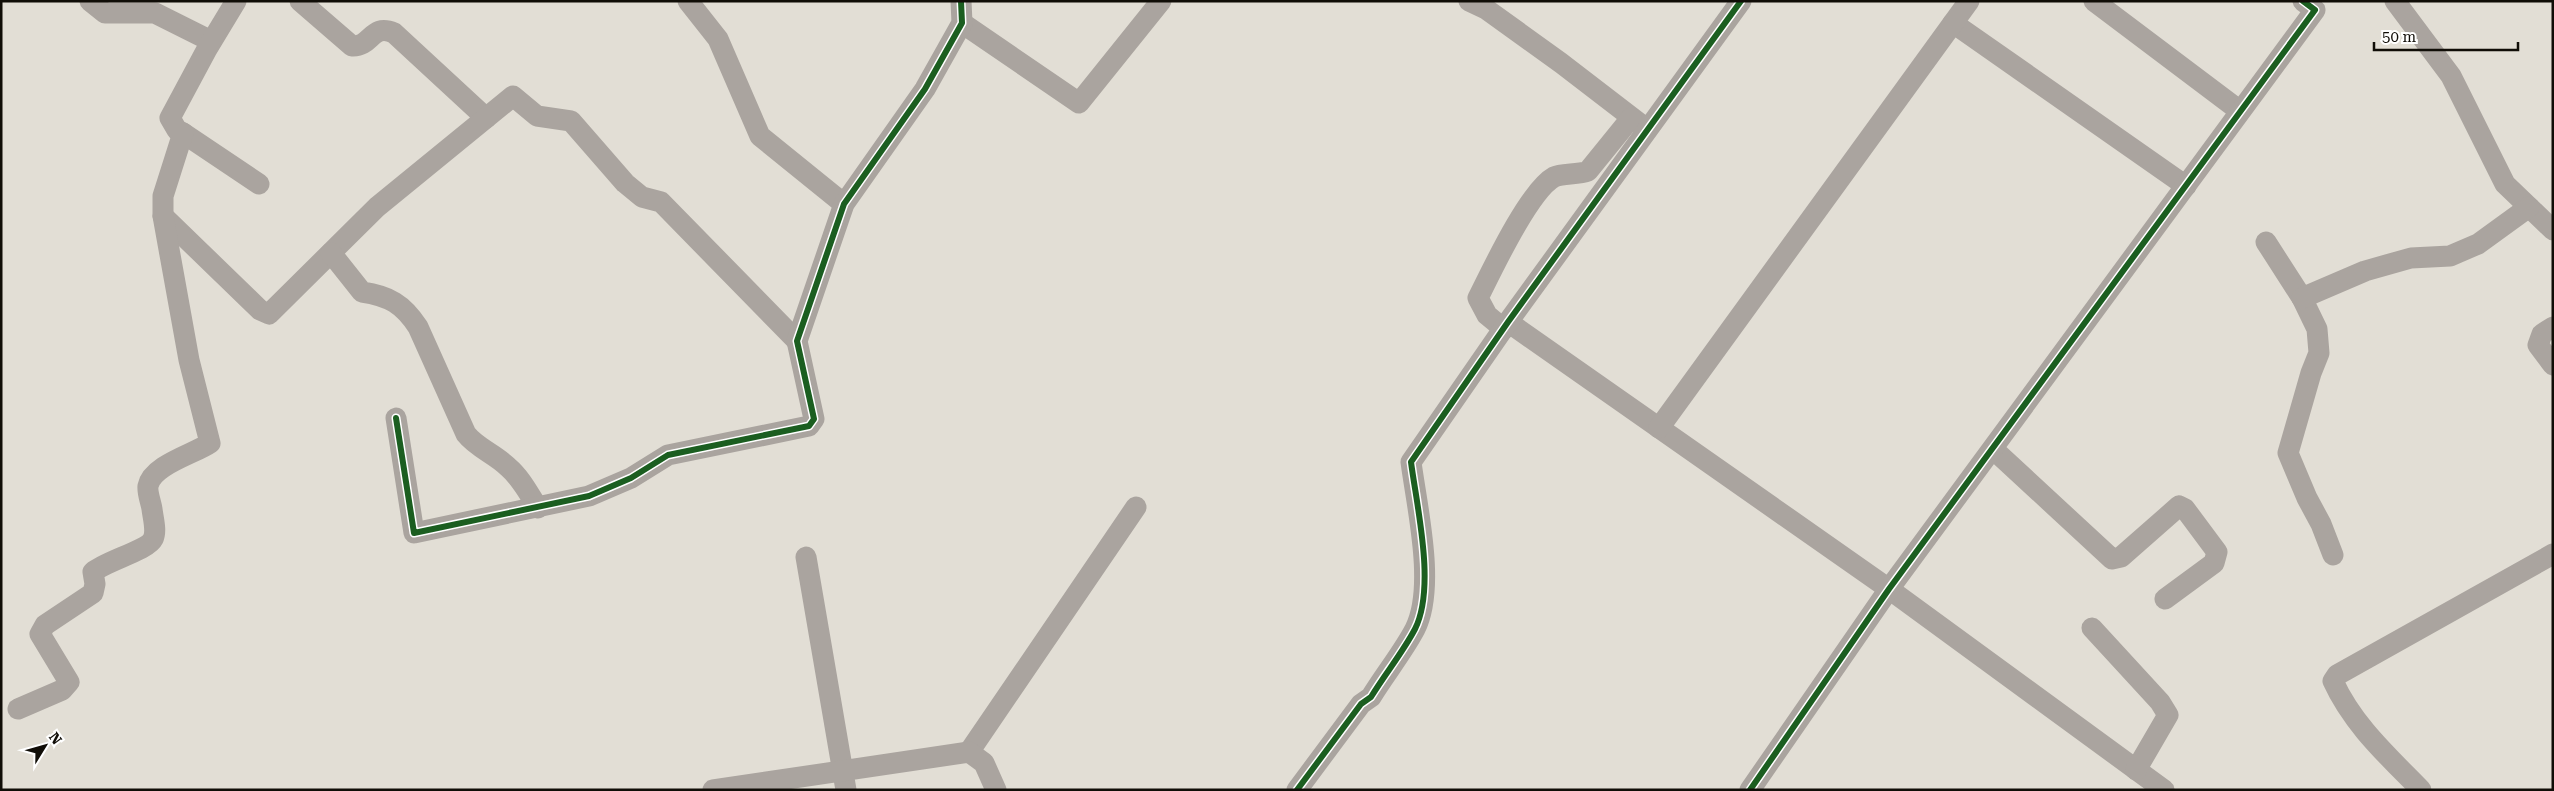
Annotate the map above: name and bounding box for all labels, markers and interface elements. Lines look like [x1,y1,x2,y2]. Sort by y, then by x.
scale bar [2374,20,2518,52]
text: 50 m [2382,28,2417,46]
north arrow [20,721,70,771]
text: N [46,729,65,747]

